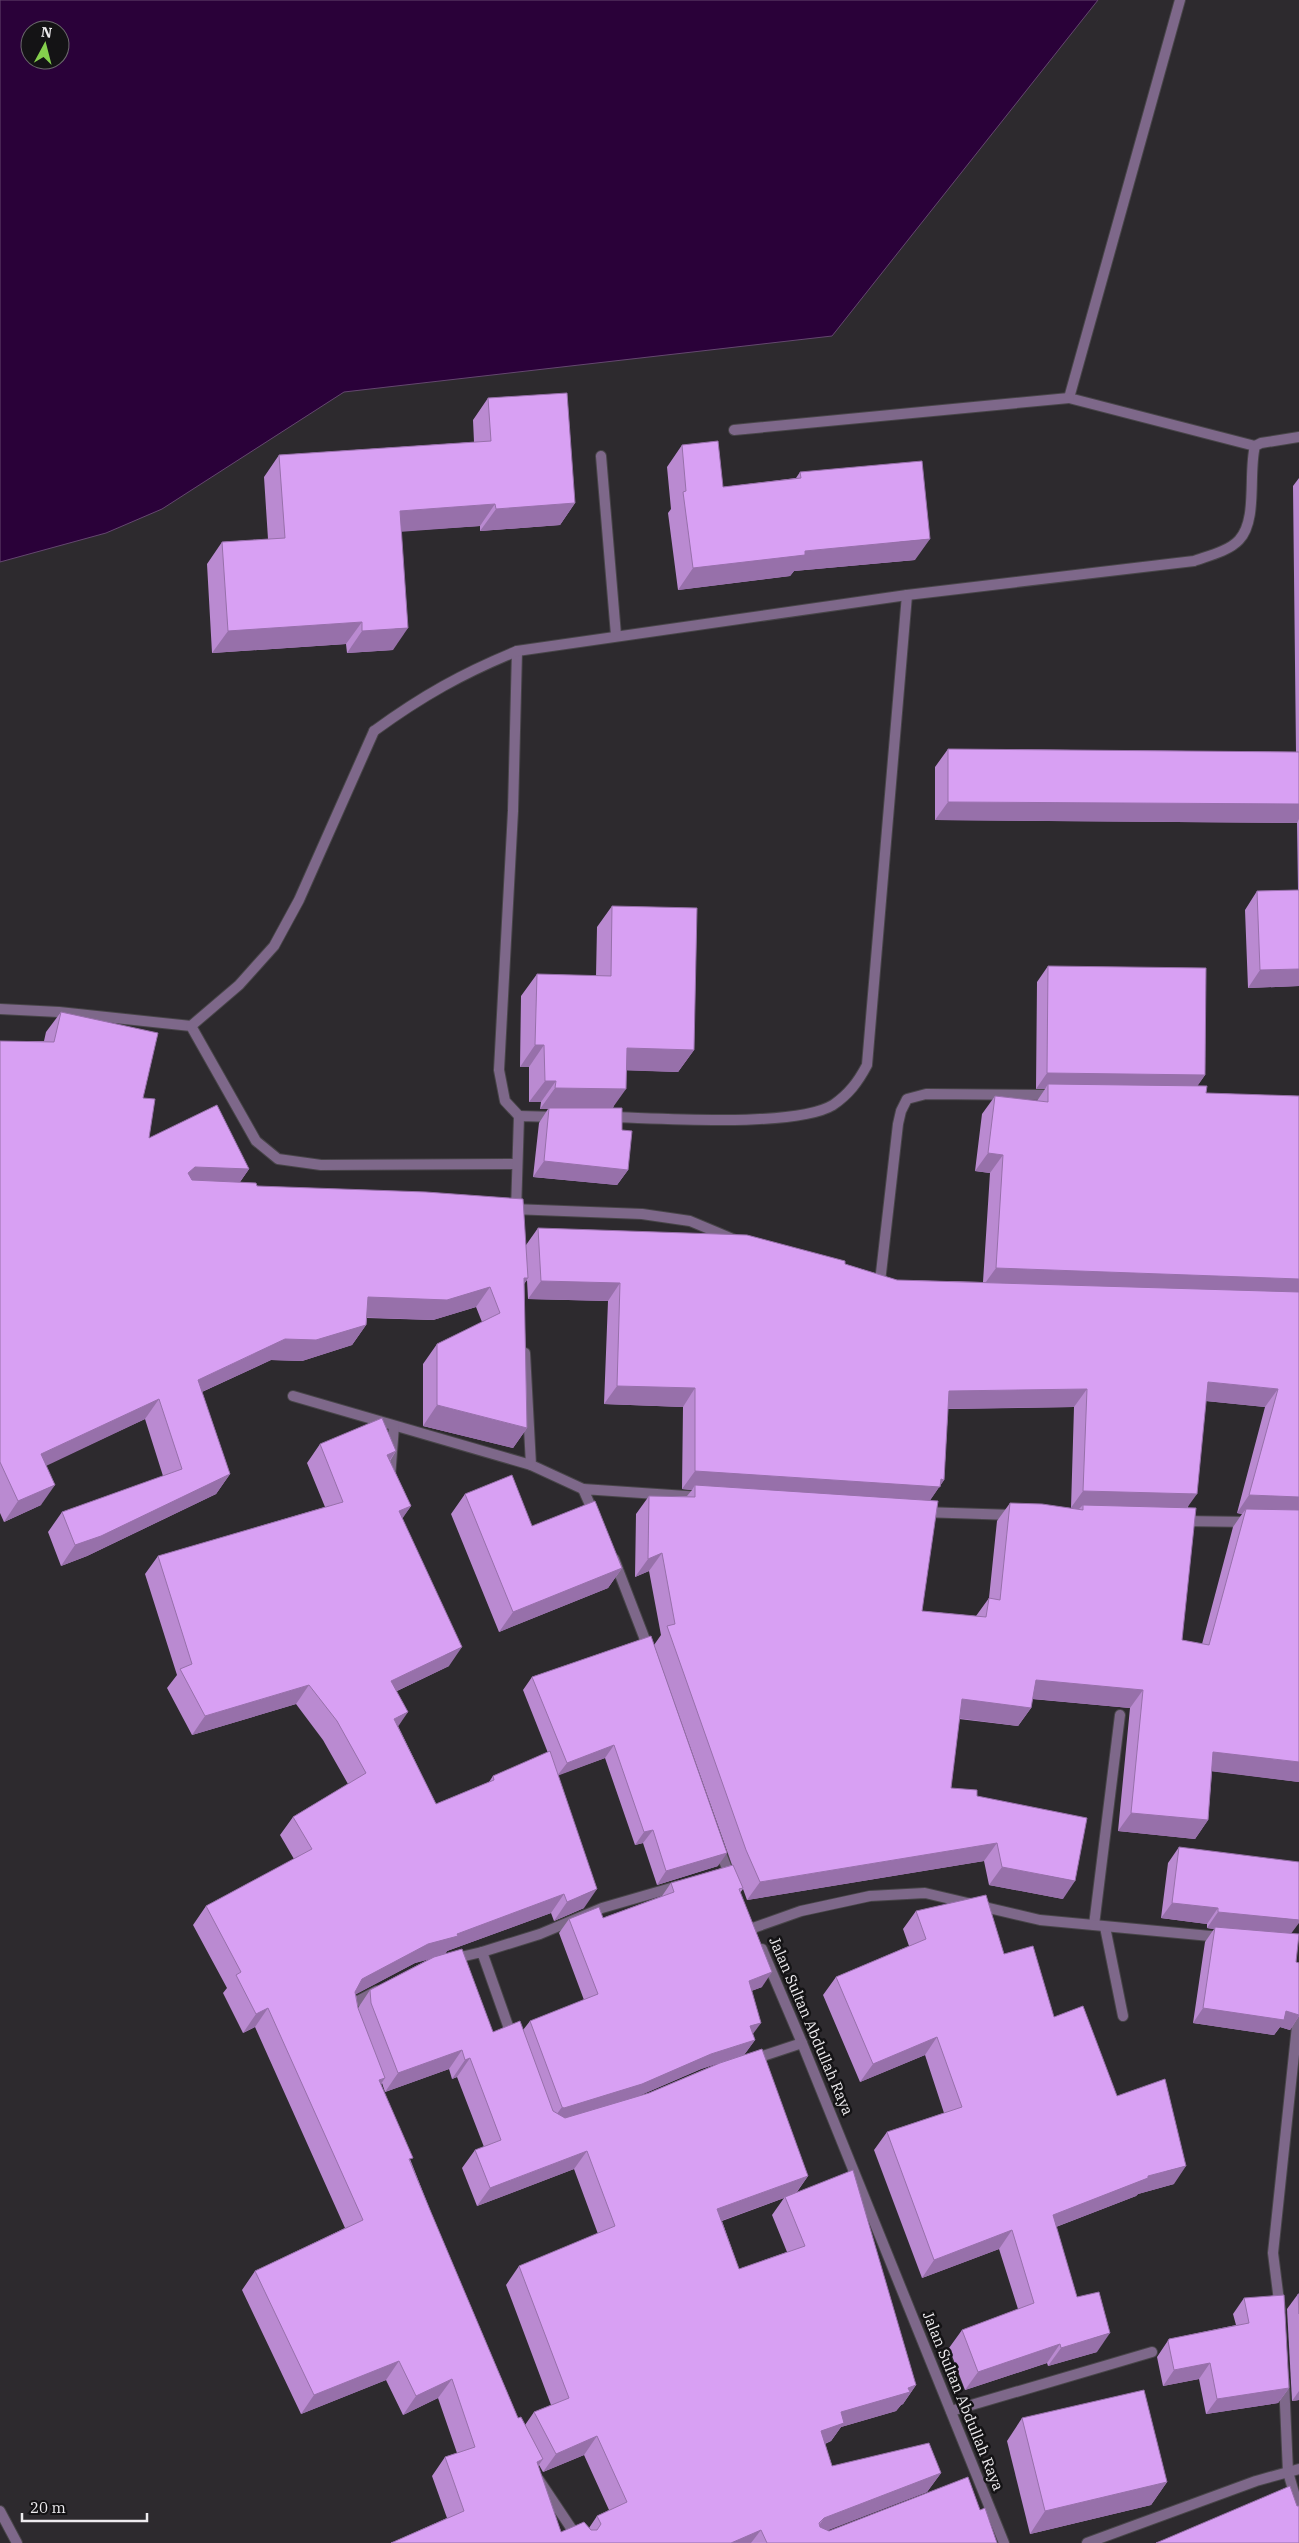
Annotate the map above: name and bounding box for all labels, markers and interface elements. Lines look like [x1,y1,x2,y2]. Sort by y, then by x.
north arrow [20,20,70,70]
text: N [40,22,53,42]
street label: Jalan Sultan Abdullah Raya [765,1934,858,2118]
street label: Jalan Sultan Abdullah Raya [919,2308,1008,2493]
scale bar [22,2490,148,2522]
text: 20 m [30,2498,66,2517]

